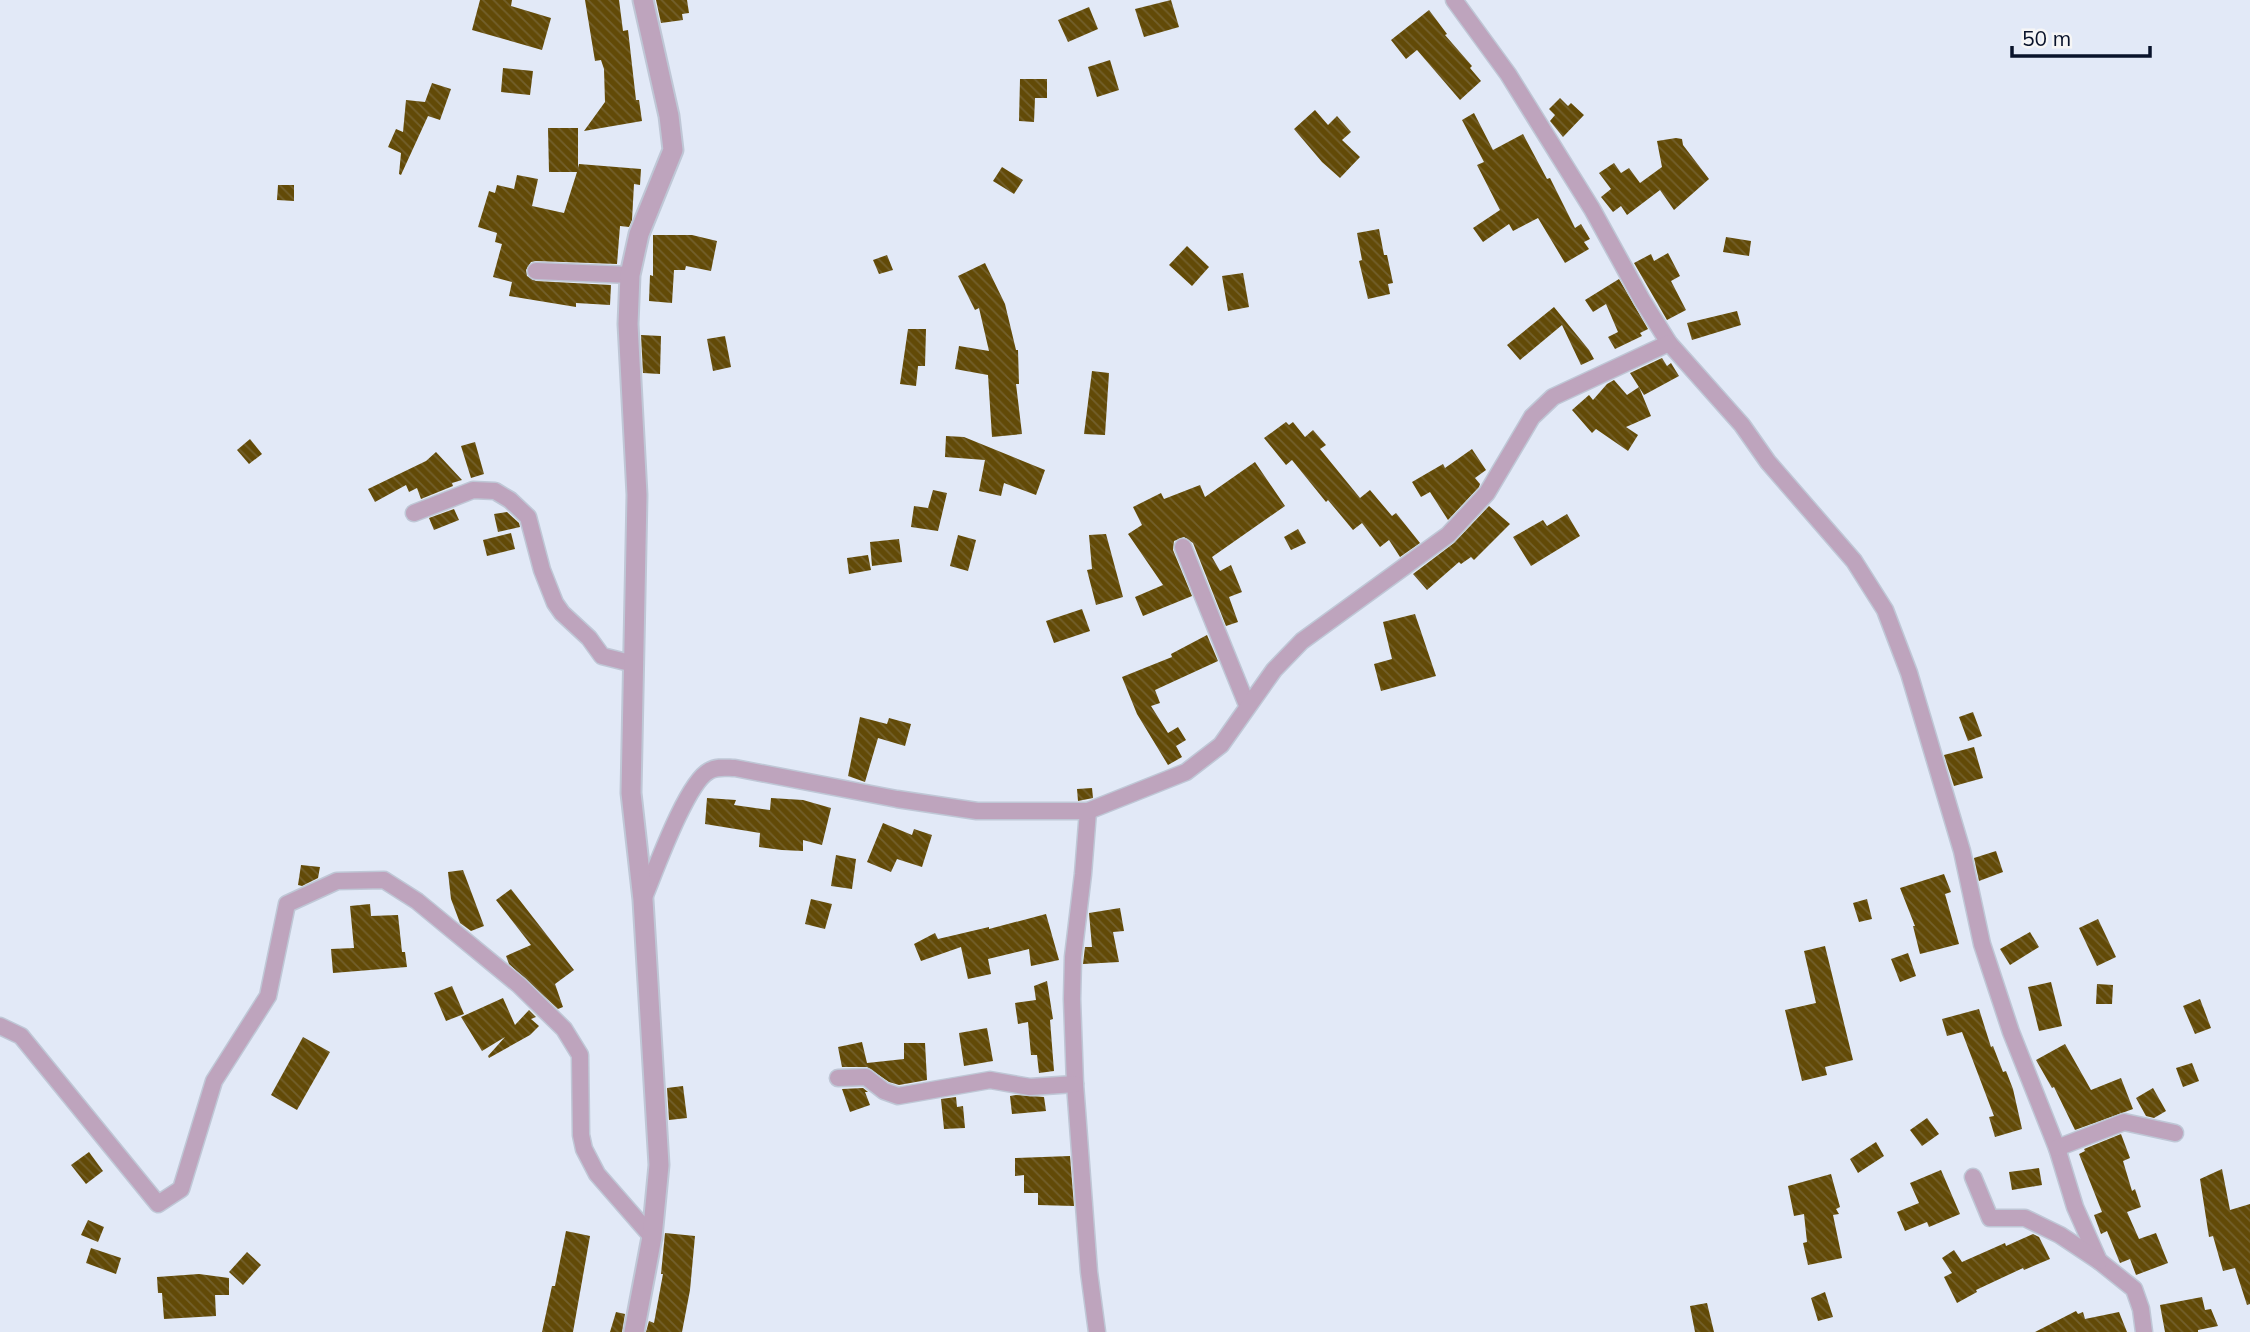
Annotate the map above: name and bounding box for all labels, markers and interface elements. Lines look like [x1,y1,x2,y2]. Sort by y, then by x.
scale bar [2012,14,2150,58]
text: 50 m [2022,25,2071,51]

